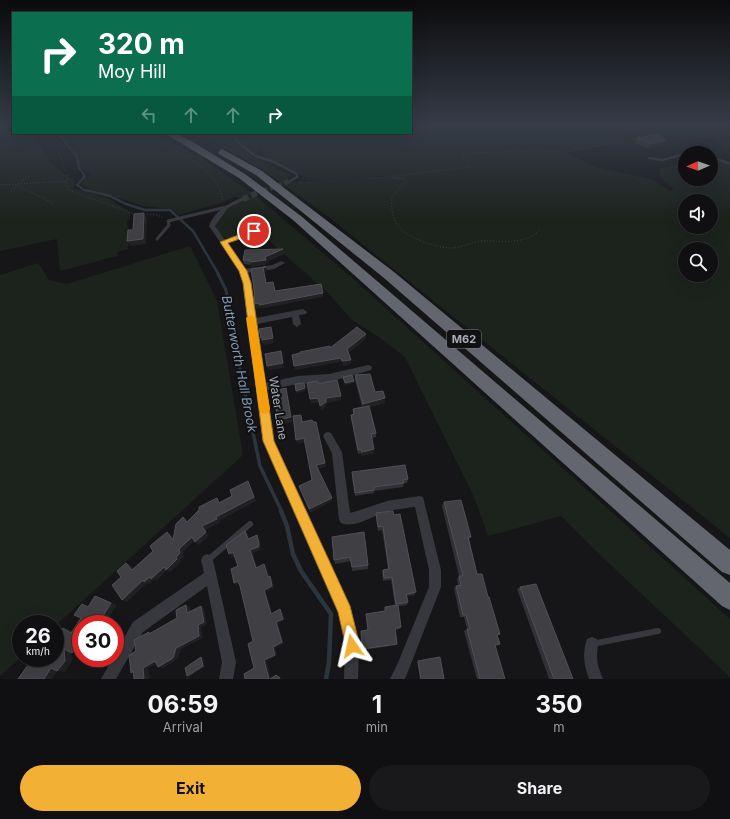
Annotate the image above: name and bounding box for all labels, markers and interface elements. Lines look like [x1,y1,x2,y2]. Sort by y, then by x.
text: 320 m [98,27,185,61]
icon: right [32,28,84,80]
text: Moy Hill [98,61,166,82]
icon: left [138,104,160,126]
icon: ahead [180,104,202,126]
icon: ahead [222,104,244,126]
icon: right [264,104,286,126]
north arrow [678,146,718,186]
map controls [678,146,718,282]
button: sound [678,194,718,234]
pin [237,214,271,248]
icon: arrive [243,220,265,242]
button: search [678,242,718,282]
water label: Butterworth Hall Brook [219,294,261,435]
road number: M62 [447,330,481,348]
street label: Water Lane [266,375,291,441]
speed limit sign: 30 [72,615,124,667]
text: 26 [25,624,51,648]
position arrow [331,625,373,667]
text: km/h [26,645,50,657]
text: 06:59 [148,690,218,719]
text: 1 [372,690,382,719]
text: 350 [535,690,582,719]
text: Arrival [163,719,203,735]
text: min [366,719,388,735]
text: m [553,719,565,735]
button: Exit [20,765,361,811]
button: Share [369,765,710,811]

